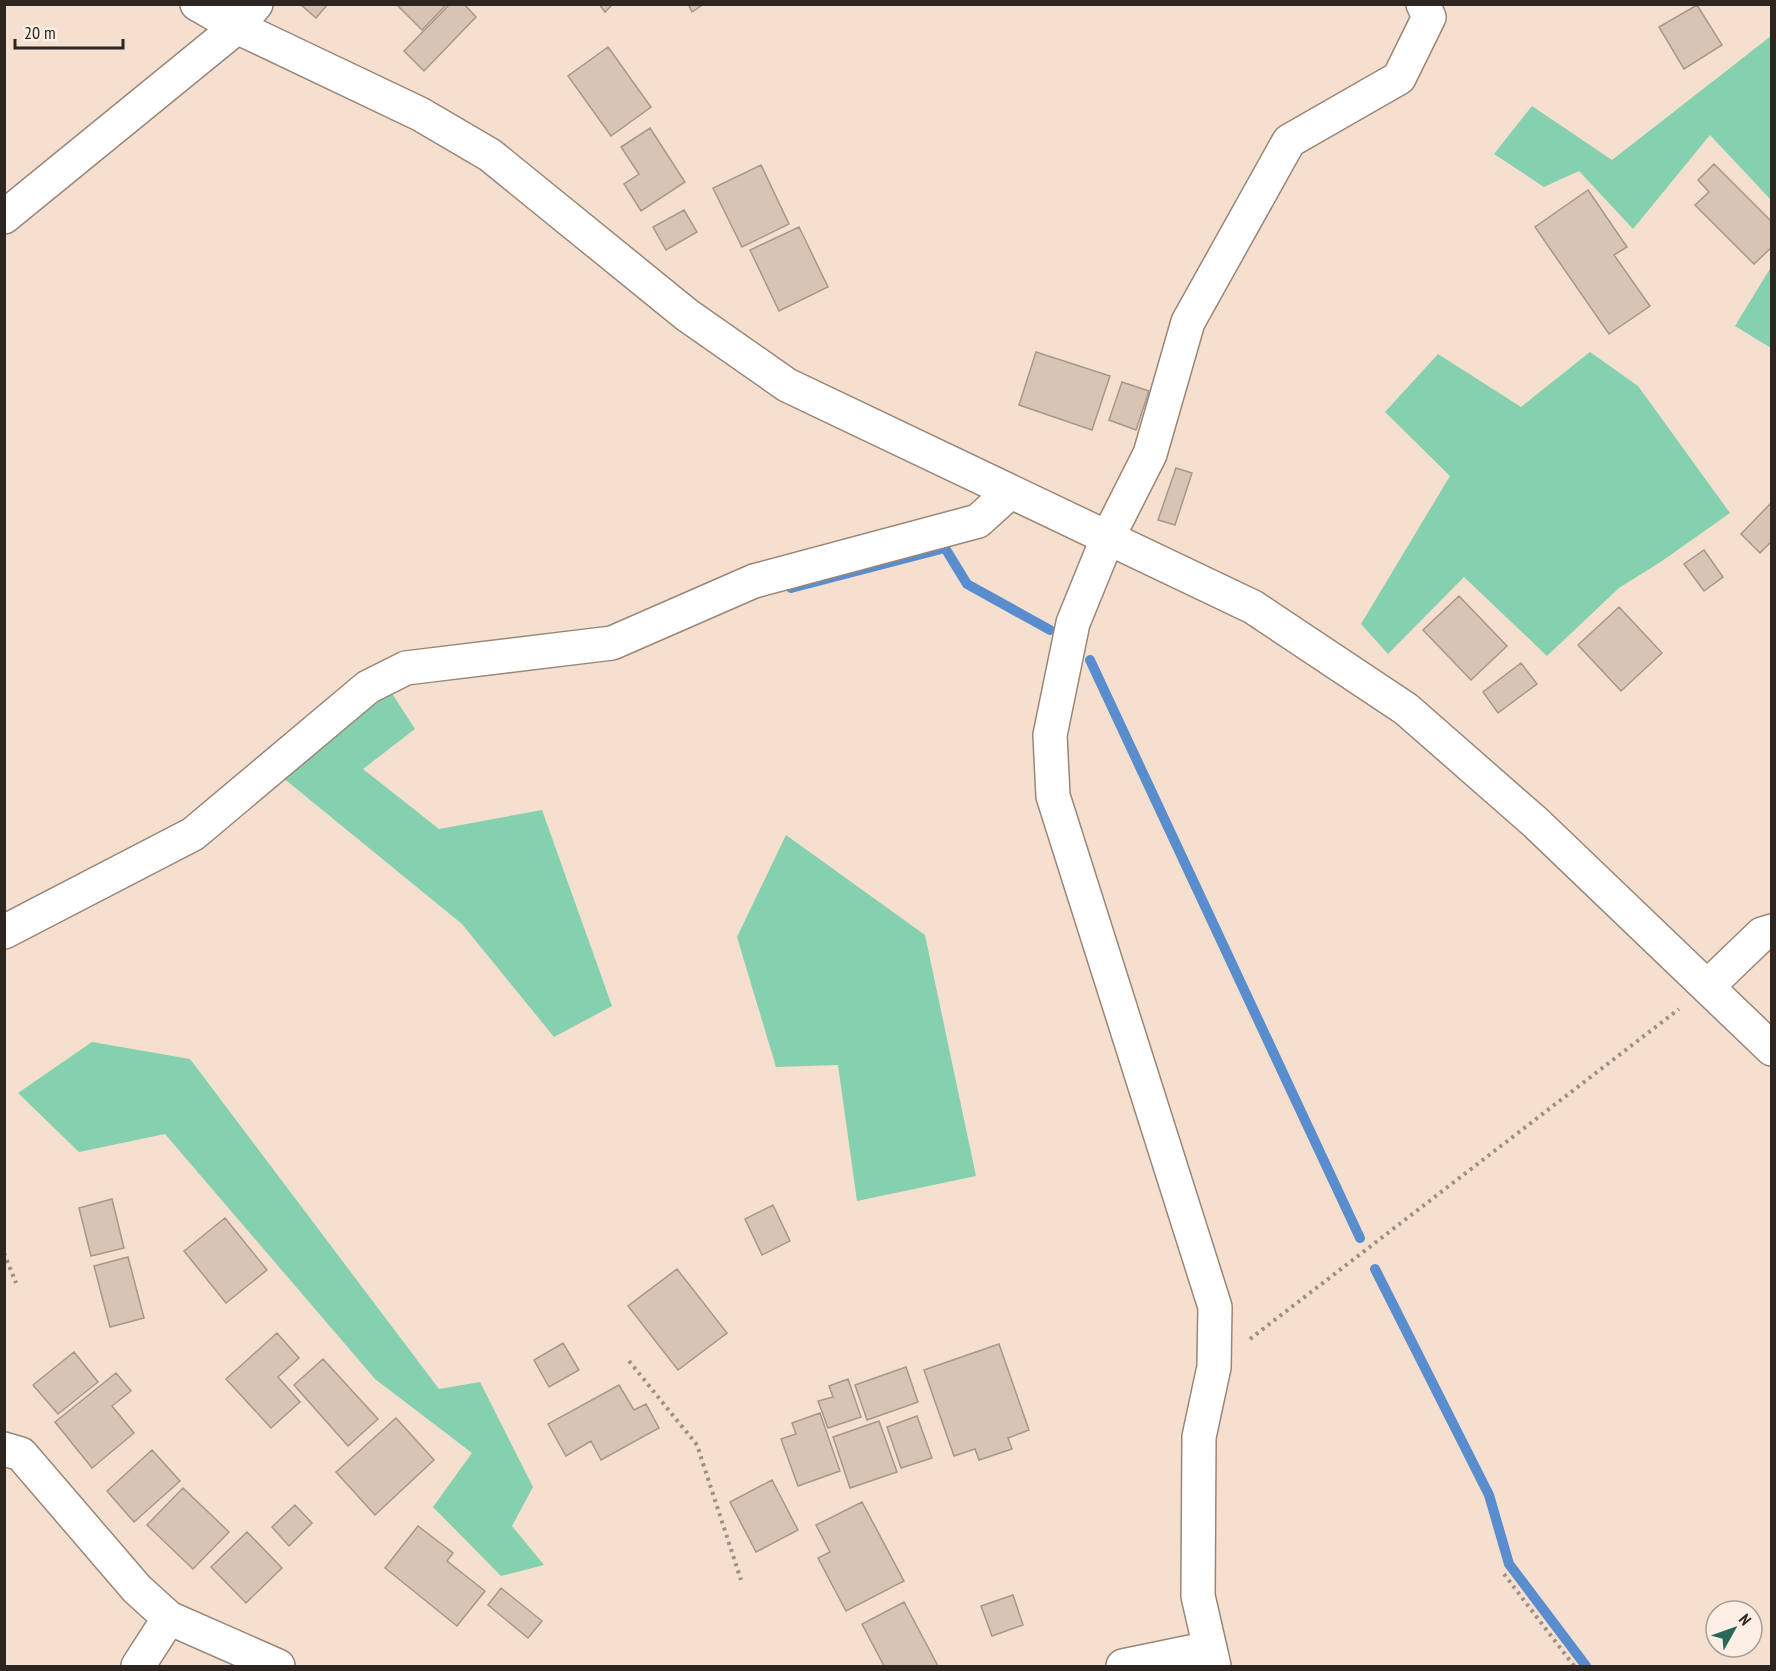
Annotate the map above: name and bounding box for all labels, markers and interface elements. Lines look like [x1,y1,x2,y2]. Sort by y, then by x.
scale bar [15,12,123,50]
text: 20 m [24,21,56,44]
north arrow [1704,1599,1764,1659]
text: N [1735,1610,1756,1629]

